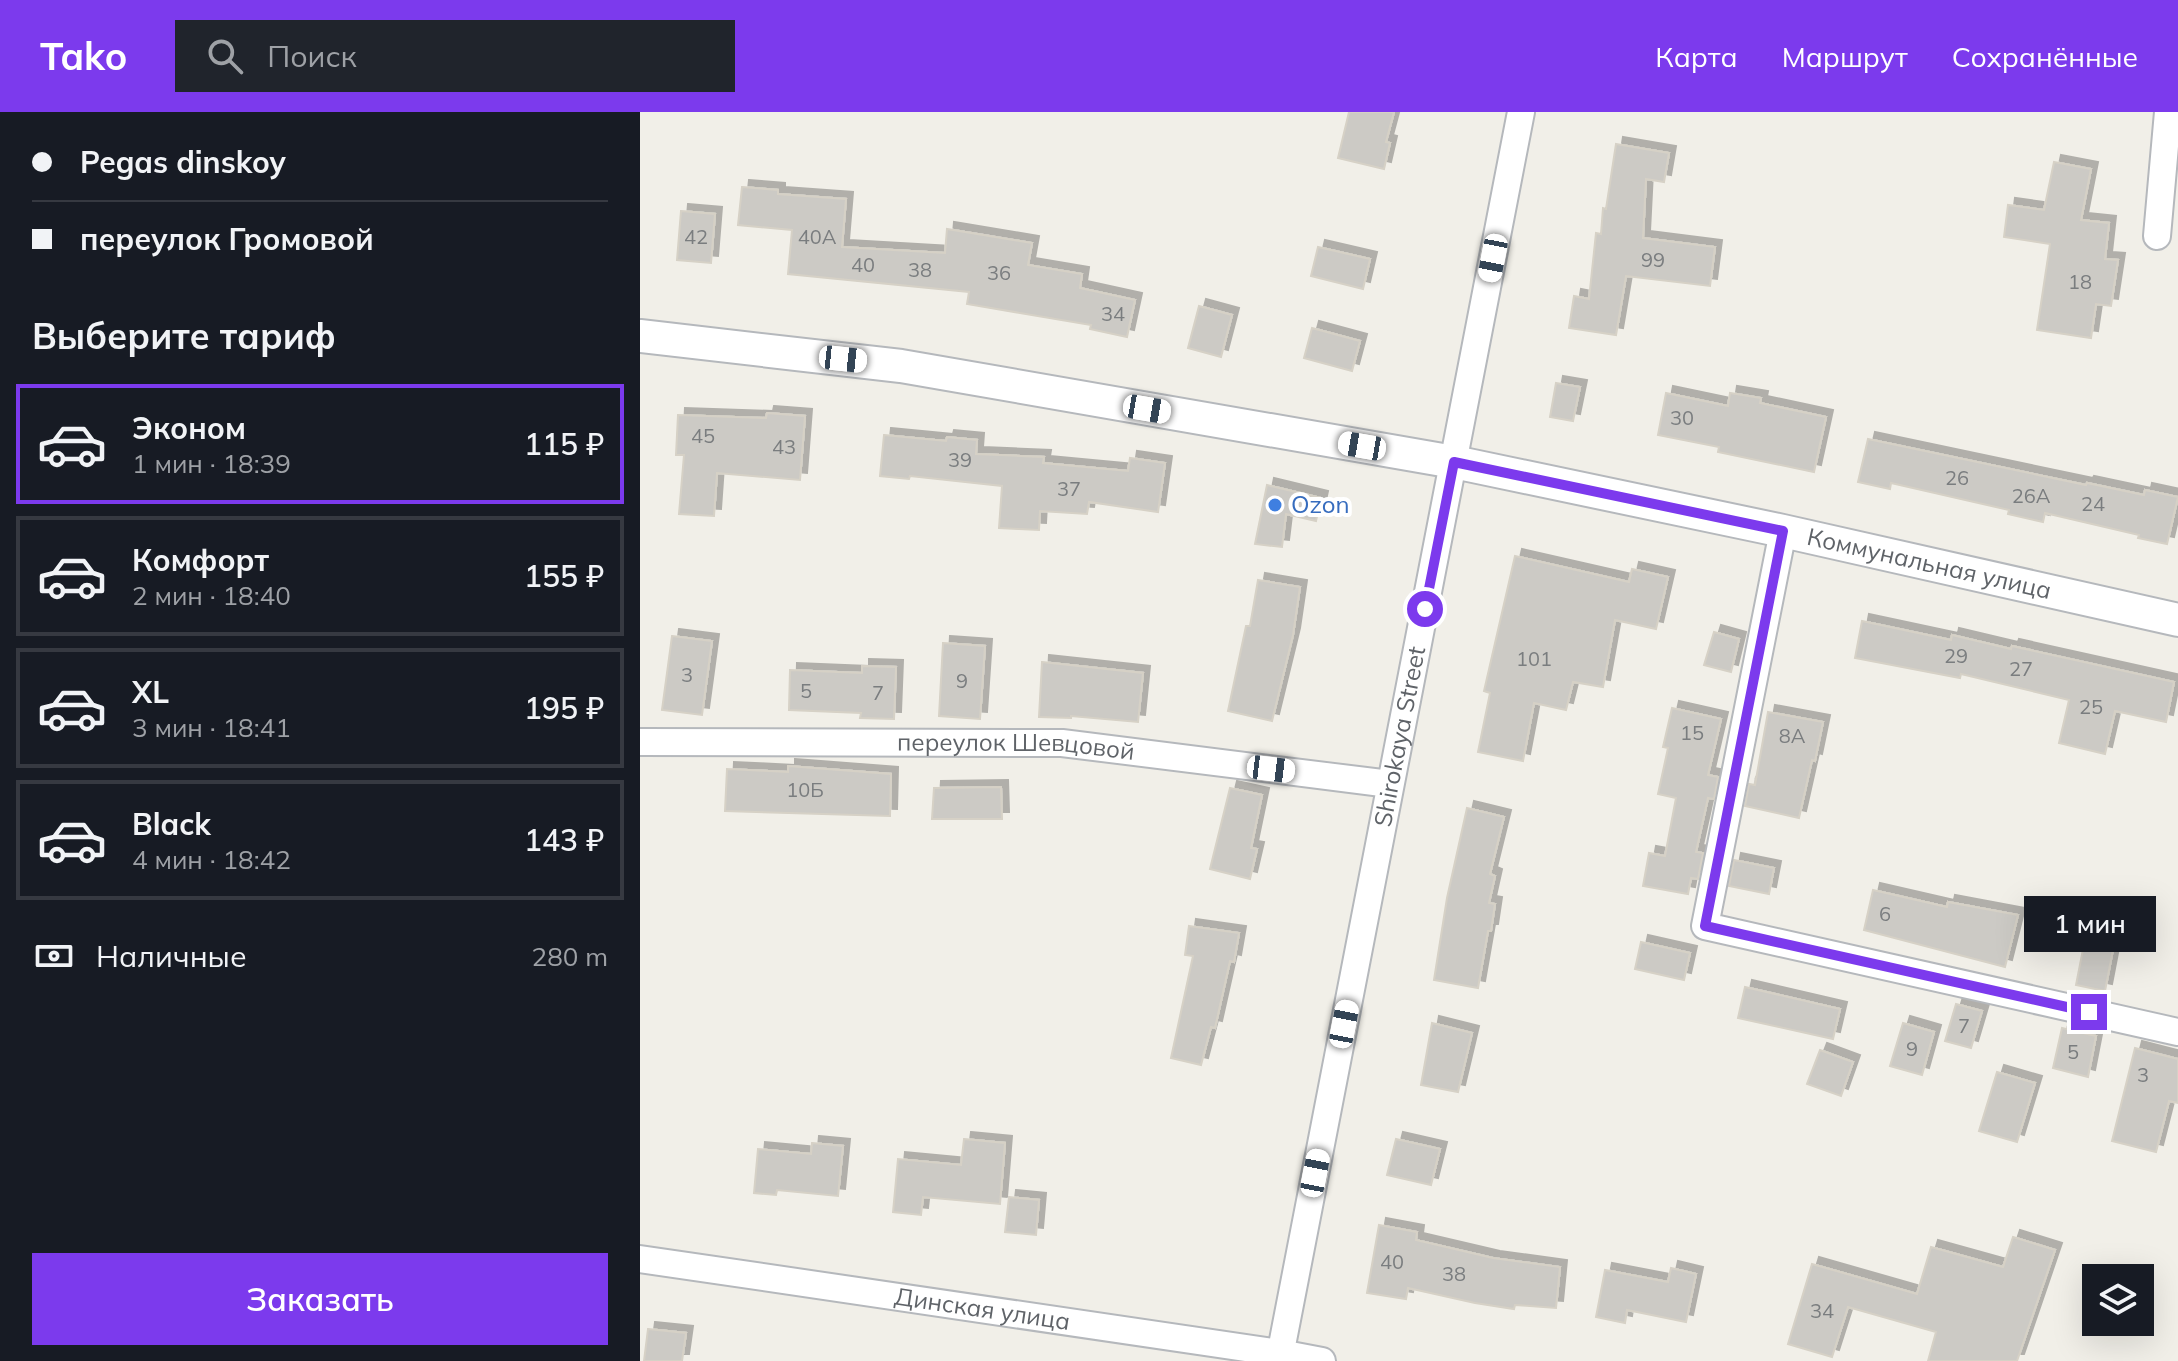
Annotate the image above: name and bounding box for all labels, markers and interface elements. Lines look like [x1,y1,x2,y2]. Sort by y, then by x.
search box [175,20,735,92]
text: Tako [40,32,127,80]
icon: search [203,34,247,78]
text: Поиск [267,37,357,75]
text: Карта [1655,39,1738,74]
text: Маршрут [1782,39,1908,74]
text: Сохранённые [1952,39,2138,74]
text: Pegas dinskoy [80,143,286,181]
text: переулок Громовой [80,220,374,258]
house number: 42 [684,224,708,249]
house number: 40А [798,224,837,249]
car [1477,232,1509,284]
house number: 99 [1641,247,1665,272]
house number: 40 [851,252,875,277]
house number: 38 [908,257,932,282]
house number: 36 [987,260,1011,285]
house number: 18 [2068,269,2092,294]
house number: 34 [1101,301,1125,326]
text: Выберите тариф [32,313,336,358]
car [818,345,868,373]
car [1121,393,1173,425]
house number: 30 [1670,405,1694,430]
icon: car [36,408,108,480]
text: Эконом [132,409,246,447]
house number: 45 [691,423,715,448]
text: 115 ₽ [524,425,604,463]
car [1336,430,1388,462]
house number: 43 [772,434,796,459]
text: 1 мин · 18:39 [132,447,291,480]
house number: 39 [948,447,972,472]
house number: 26 [1945,465,1969,490]
house number: 37 [1057,476,1081,501]
house number: 26А [2012,483,2051,508]
place label: Ozon [1291,489,1350,519]
house number: 24 [2081,491,2105,516]
marker: Ozon [1266,496,1284,514]
street label: Коммунальная улица [1804,521,2054,605]
icon: car [36,540,108,612]
text: Комфорт [132,541,269,579]
text: 155 ₽ [524,557,604,595]
text: 2 мин · 18:40 [132,579,291,612]
route start [1407,591,1443,627]
house number: 29 [1944,643,1968,668]
street label: Shirokaya Street [1367,644,1431,829]
house number: 101 [1516,646,1552,671]
house number: 27 [2009,656,2033,681]
house number: 3 [681,662,693,687]
house number: 9 [956,668,968,693]
icon: car [36,672,108,744]
text: XL [132,673,169,711]
house number: 5 [800,678,812,703]
house number: 7 [872,680,884,705]
text: 195 ₽ [524,689,604,727]
house number: 25 [2079,694,2103,719]
text: 3 мин · 18:41 [132,711,291,744]
house number: 15 [1680,720,1704,745]
house number: 8А [1779,723,1806,748]
street label: переулок Шевцовой [897,727,1136,766]
car [1246,754,1296,784]
house number: 10Б [786,777,824,802]
icon: car [36,804,108,876]
text: Black [132,805,211,843]
text: 143 ₽ [524,821,604,859]
text: 4 мин · 18:42 [132,843,291,876]
callout: 1 мин [2023,896,2155,952]
house number: 6 [1879,901,1891,926]
text: 1 мин [2054,907,2126,940]
icon: cash [32,934,76,978]
text: Наличные [96,937,247,975]
text: 280 m [532,940,608,973]
route end [2071,994,2107,1030]
car [1328,998,1360,1050]
house number: 7 [1958,1013,1970,1038]
house number: 9 [1906,1036,1918,1061]
house number: 5 [2067,1039,2079,1064]
house number: 3 [2137,1062,2149,1087]
car [1299,1147,1331,1199]
house number: 40 [1380,1249,1404,1274]
button: Заказать [32,1253,608,1345]
house number: 38 [1442,1261,1466,1286]
map controls [2082,1264,2154,1336]
button: layers [2082,1264,2154,1336]
street label: Динская улица [893,1281,1072,1336]
house number: 34 [1810,1298,1834,1323]

